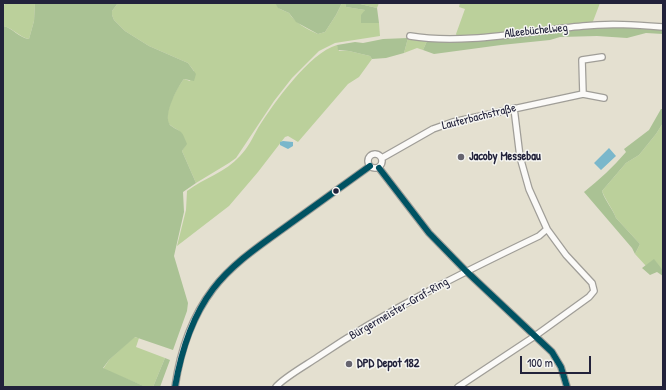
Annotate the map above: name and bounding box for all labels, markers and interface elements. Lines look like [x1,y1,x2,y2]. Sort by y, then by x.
street label: Alleebüchelweg [504,21,568,41]
street label: Lauterbachstraße [440,101,518,133]
place label: Jacoby Messebau [469,150,541,164]
marker: Jacoby Messebau [456,152,466,162]
unlabelled marker [331,186,341,196]
street label: Bürgermeister-Graf-Ring [347,275,451,343]
scale bar [522,348,593,374]
text: 100 m [527,354,553,371]
place label: DPD Depot 182 [357,357,419,371]
marker: DPD Depot 182 [344,359,354,369]

